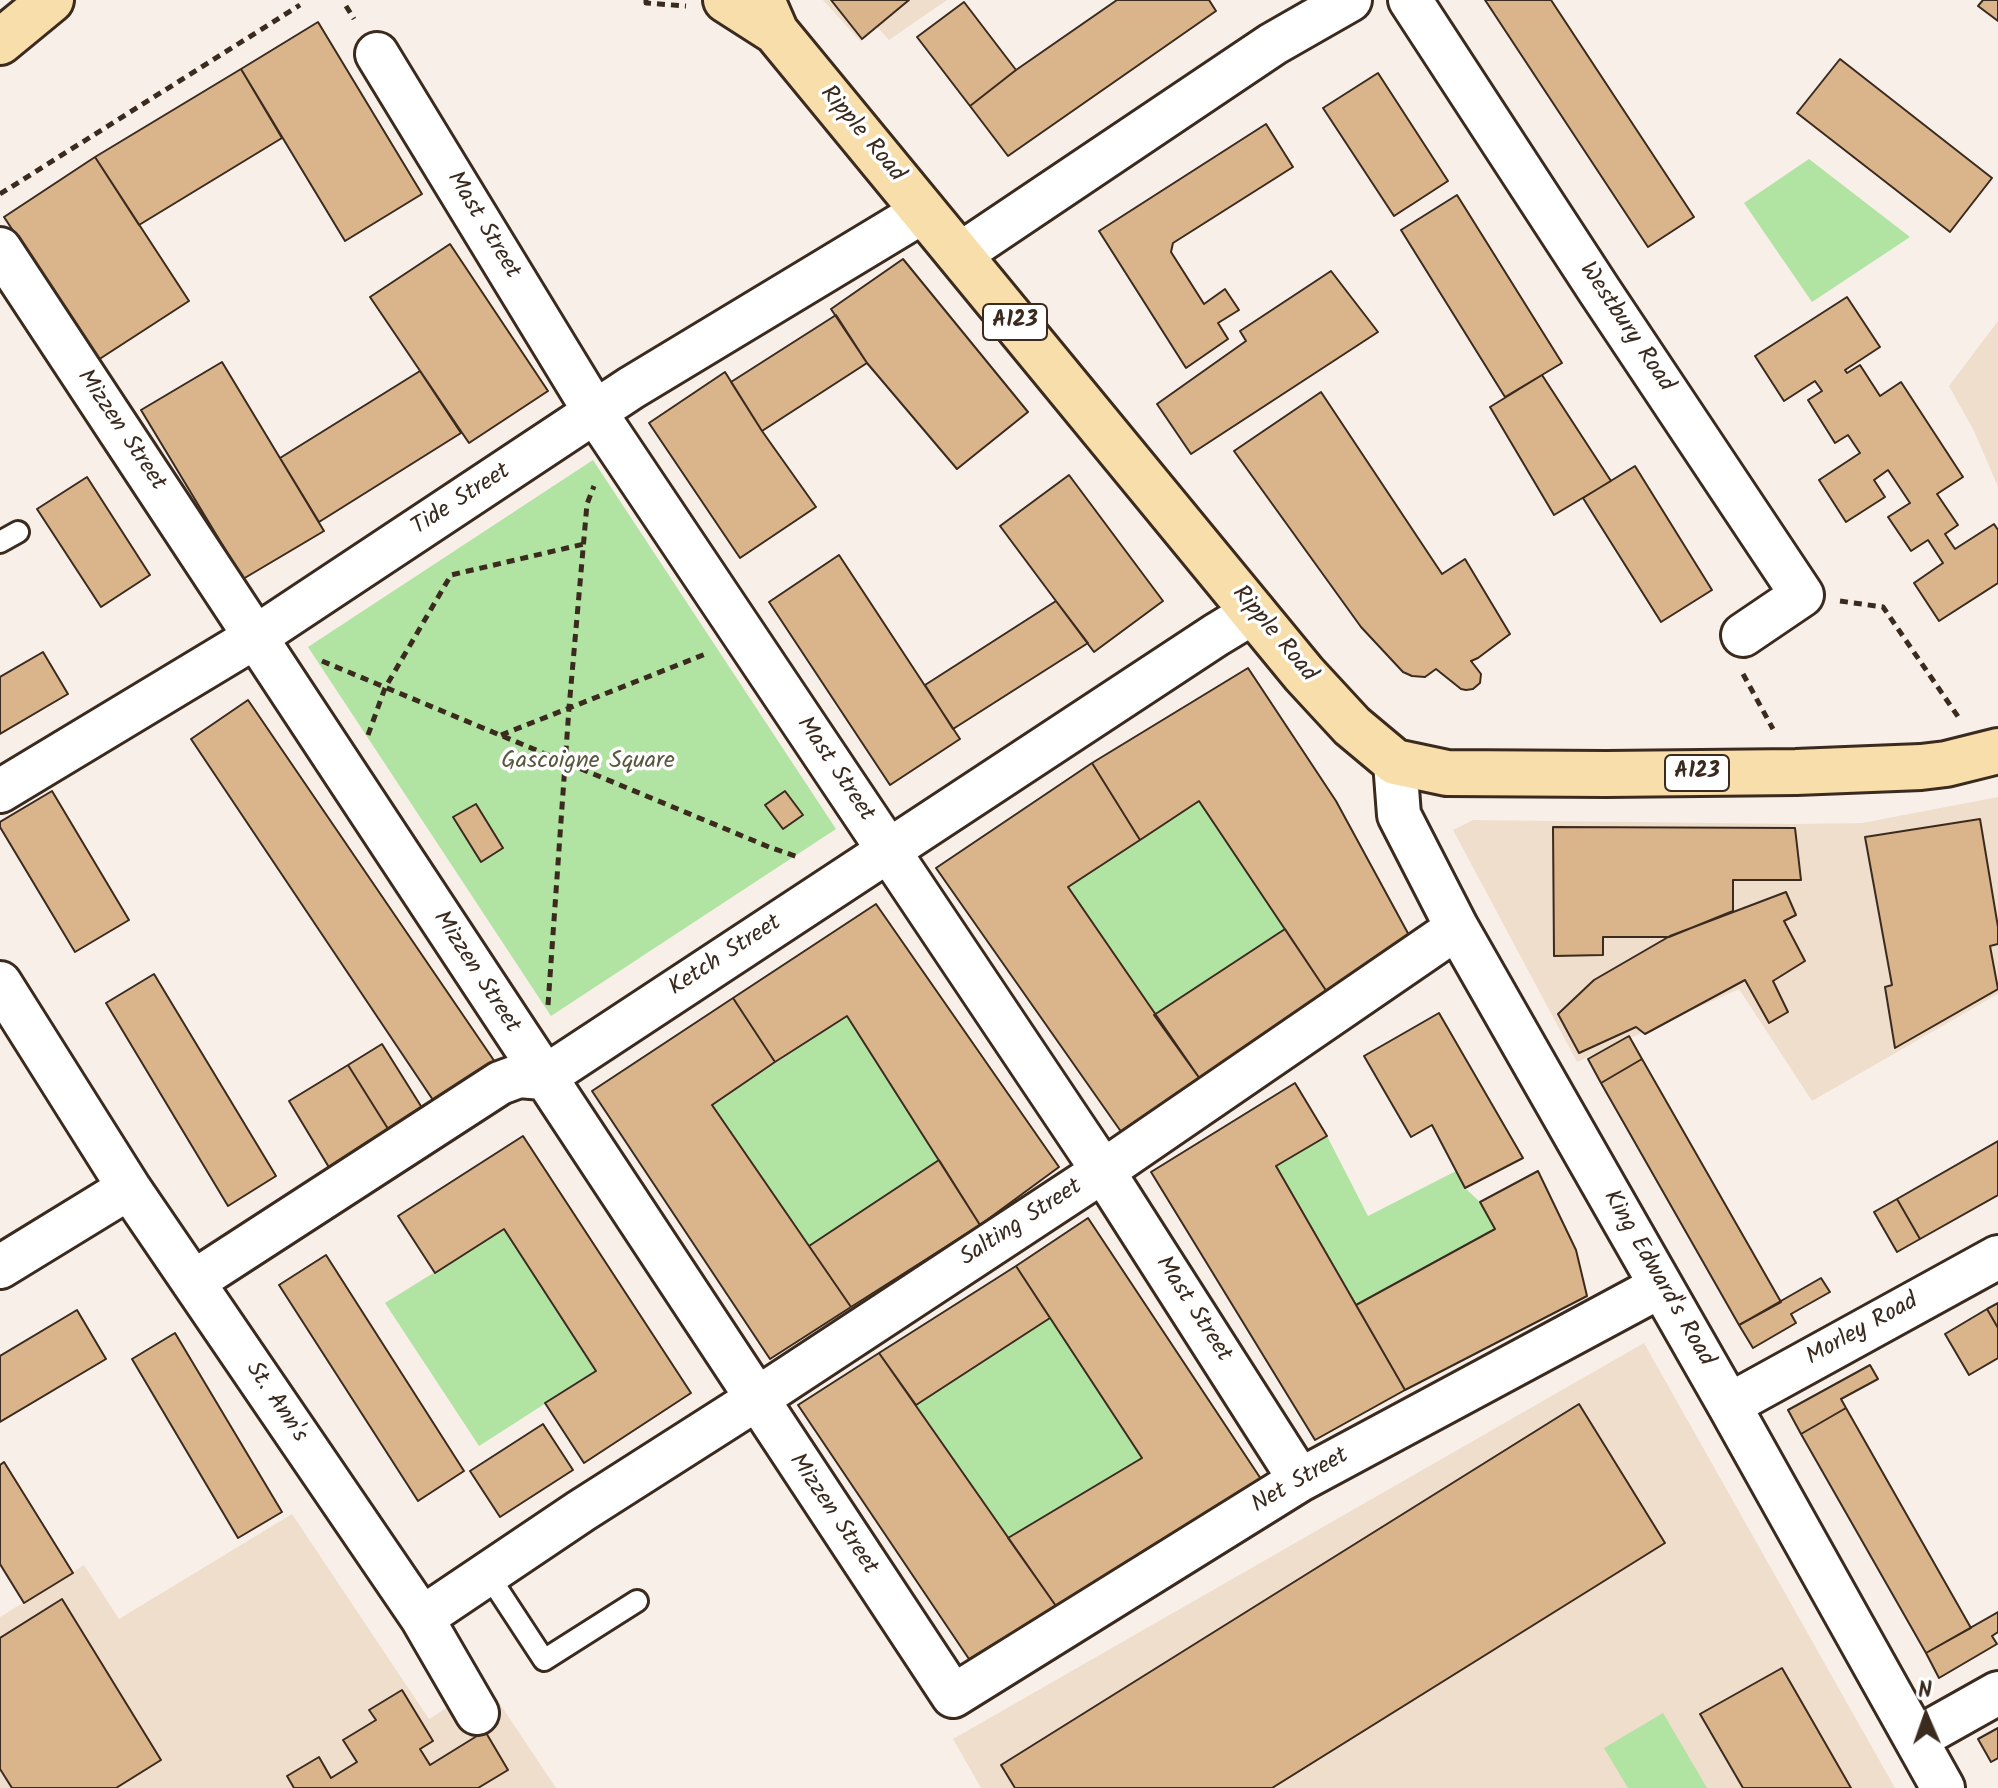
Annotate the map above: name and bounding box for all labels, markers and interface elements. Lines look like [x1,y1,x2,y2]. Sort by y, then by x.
street label: Ripple Road [812,81,910,189]
street label: Mast Street [439,167,525,285]
street label: Westbury Road [1571,258,1679,398]
road number: A123 [983,304,1047,340]
street label: Mizzen Street [69,365,171,497]
street label: Tide Street [407,458,517,544]
street label: Ripple Road [1224,581,1322,689]
street label: Mast Street [788,712,880,828]
park label: Gascoigne Square [501,749,675,777]
road number: A123 [1665,755,1729,791]
street label: Mizzen Street [425,907,525,1039]
street label: Ketch Street [664,910,788,1004]
street label: Salting Street [956,1174,1088,1274]
street label: King Edward's Road [1595,1186,1719,1372]
street label: Mast Street [1147,1252,1237,1368]
street label: Morley Road [1802,1288,1924,1374]
street label: St. Ann's [238,1357,312,1449]
street label: Net Street [1248,1443,1354,1521]
street label: Mizzen Street [781,1449,883,1581]
text: N [1918,1674,1933,1709]
north arrow [1886,1676,1966,1756]

